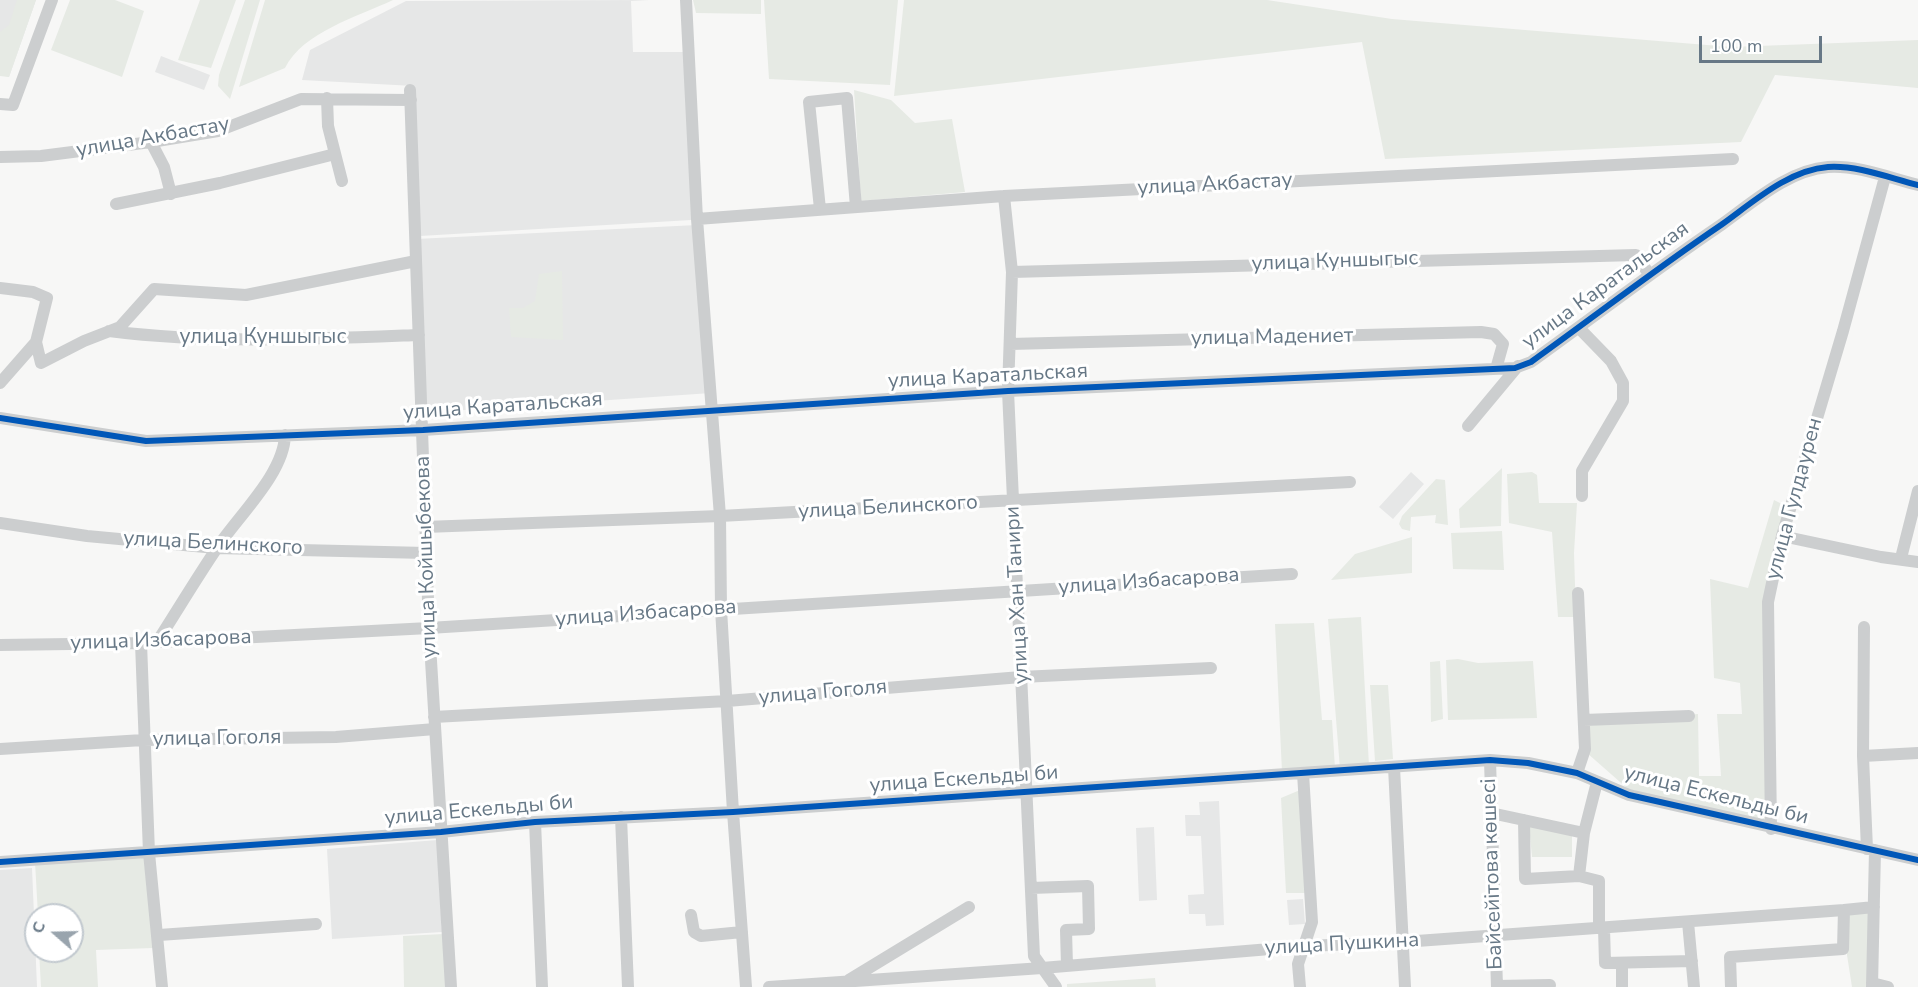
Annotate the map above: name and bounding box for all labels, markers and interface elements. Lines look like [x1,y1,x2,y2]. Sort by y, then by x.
scale bar [1702,24,1825,62]
text: 100 m [1710,34,1762,58]
street label: улица Акбастау [74,112,232,164]
street label: улица Акбастау [1137,168,1293,202]
street label: улица Каратальская [1518,217,1694,355]
street label: улица Куншыгыс [1251,246,1419,278]
street label: улица Мадениет [1191,324,1353,352]
street label: улица Куншыгыс [180,325,346,351]
street label: улица Каратальская [887,359,1089,395]
street label: улица Каратальская [402,387,604,427]
street label: улица Гулдаурен [1761,415,1829,583]
street label: улица Койшыбекова [411,455,443,659]
street label: улица Белинского [798,491,978,525]
street label: улица Хан Танири [1001,505,1035,685]
street label: улица Белинского [123,527,303,561]
street label: улица Избасарова [1058,563,1240,601]
street label: улица Избасарова [555,595,737,633]
street label: улица Избасарова [70,625,252,657]
street label: улица Гоголя [758,675,888,711]
street label: улица Гоголя [152,725,282,753]
street label: улица Ескельды би [869,761,1059,799]
street label: улица Ескельды би [1621,761,1811,831]
street label: Байсейітова көшесі [1477,778,1509,970]
street label: улица Ескельды би [384,790,574,832]
north arrow [24,903,84,963]
text: С [27,919,51,936]
street label: улица Пушкина [1264,928,1420,962]

